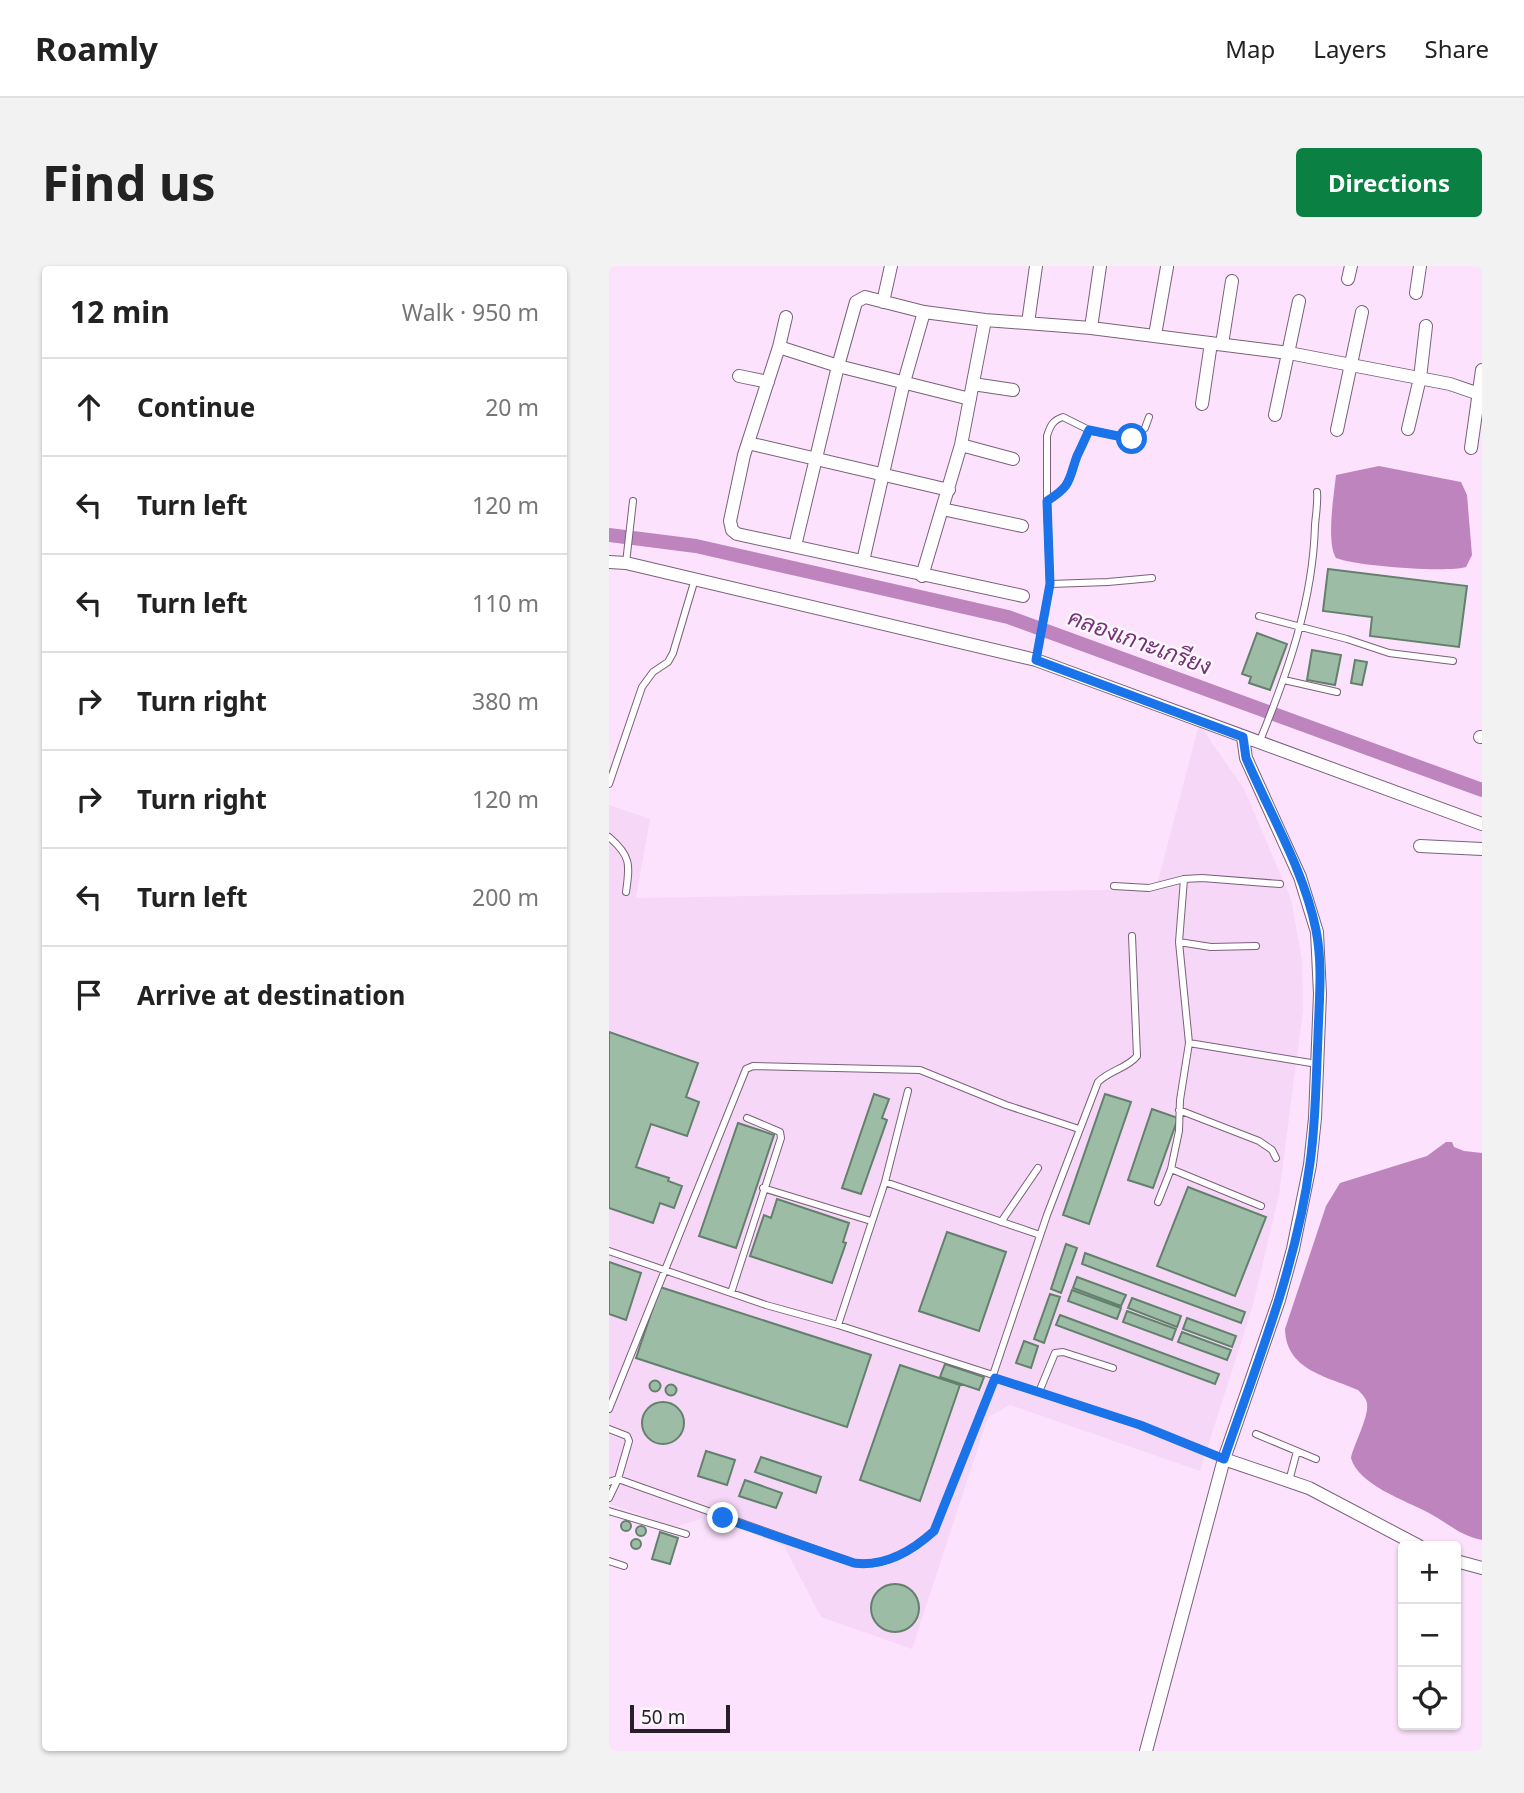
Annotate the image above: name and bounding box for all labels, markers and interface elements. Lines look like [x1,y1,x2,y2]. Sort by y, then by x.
text: Roamly [35,26,158,71]
text: Map [1225,32,1275,65]
text: Layers [1313,32,1387,65]
text: Share [1425,32,1489,65]
button: Directions [1296,148,1482,217]
text: Find us [42,149,216,215]
text: 12 min [70,291,170,332]
text: Walk · 950 m [402,296,539,328]
icon: ahead [70,388,108,426]
text: Continue [137,389,255,425]
text: 20 m [485,391,539,423]
route start [1116,423,1147,454]
icon: left [70,486,108,524]
text: Turn left [137,487,248,523]
text: 120 m [472,489,539,521]
icon: left [70,584,108,622]
text: Turn left [137,585,248,621]
text: 110 m [472,587,539,619]
water label: คลองเกาะเกรียง [1064,600,1216,682]
icon: right [70,682,108,720]
text: Turn right [137,683,267,719]
text: 380 m [472,685,539,717]
icon: right [70,780,108,818]
text: Turn right [137,781,267,817]
text: 120 m [472,783,539,815]
icon: left [70,878,108,916]
text: Turn left [137,879,248,915]
text: 200 m [472,881,539,913]
icon: arrive [70,976,108,1014]
text: Arrive at destination [137,977,406,1013]
route end [707,1502,738,1533]
map controls [1398,1541,1461,1730]
button: + [1398,1541,1461,1604]
button: − [1398,1604,1461,1667]
button: locate [1398,1667,1461,1730]
scale bar [630,1702,730,1734]
text: 50 m [641,1704,685,1730]

